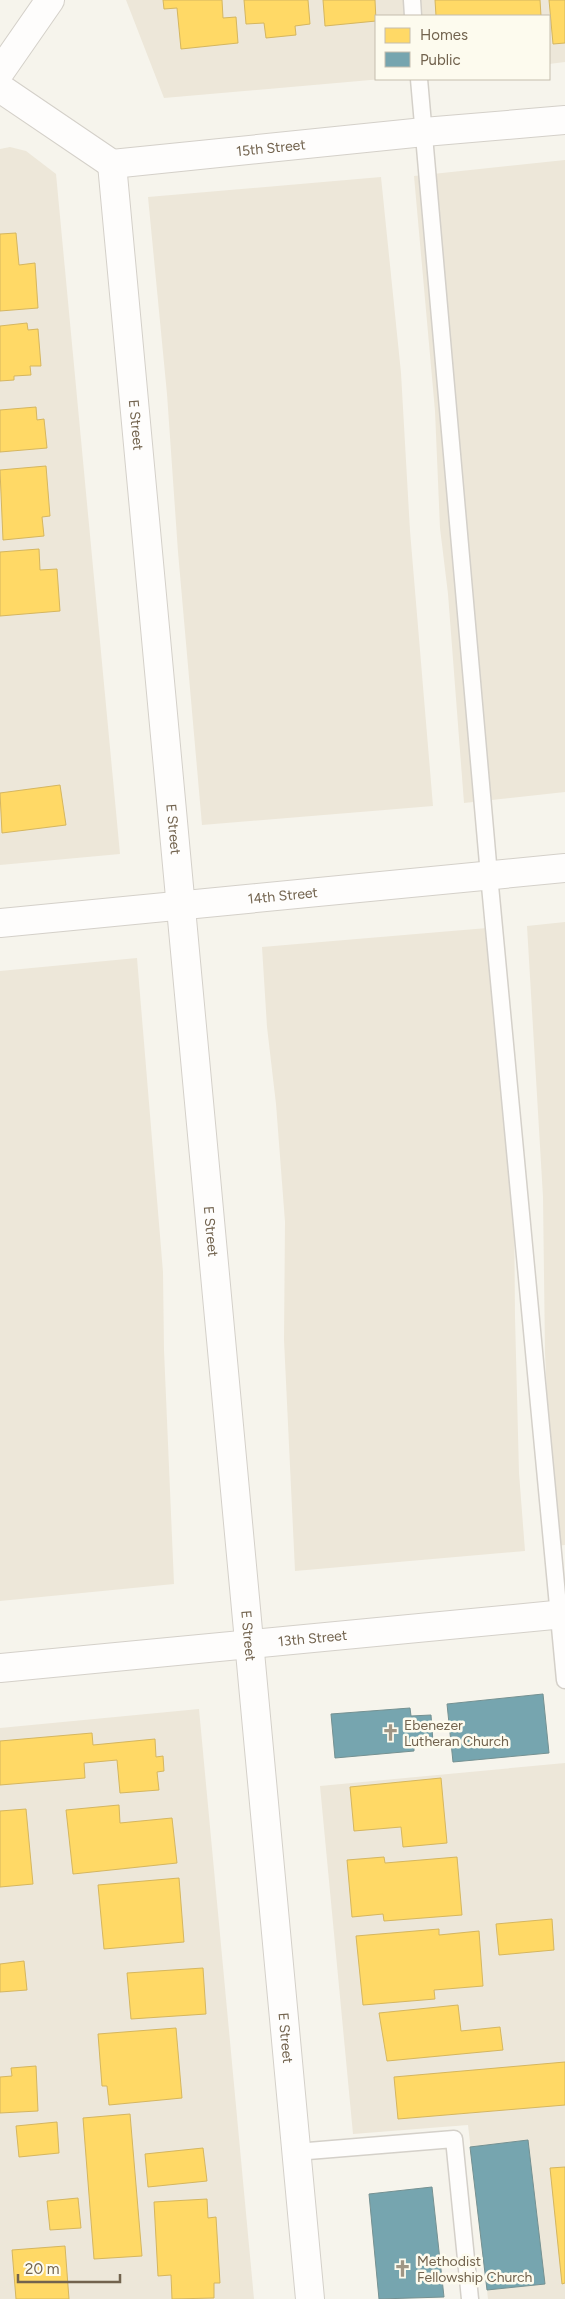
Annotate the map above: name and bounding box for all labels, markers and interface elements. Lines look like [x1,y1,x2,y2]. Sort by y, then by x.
legend [375,15,550,80]
text: Homes [420,26,468,44]
text: Public [420,51,461,69]
street label: 15th Street [235,136,306,160]
street label: E Street [125,399,147,451]
street label: E Street [162,803,184,855]
street label: 14th Street [247,884,319,908]
street label: E Street [200,1205,221,1258]
street label: E Street [237,1610,259,1662]
street label: 13th Street [277,1627,348,1650]
place label: Ebenezer Lutheran Church [404,1717,509,1750]
church icon: Ebenezer Lutheran Church [380,1723,400,1743]
street label: E Street [274,2012,296,2064]
scale bar [18,2252,120,2284]
place label: Methodist Fellowship Church [417,2253,533,2286]
church icon: Methodist Fellowship Church [393,2259,413,2279]
text: 20 m [25,2260,59,2278]

